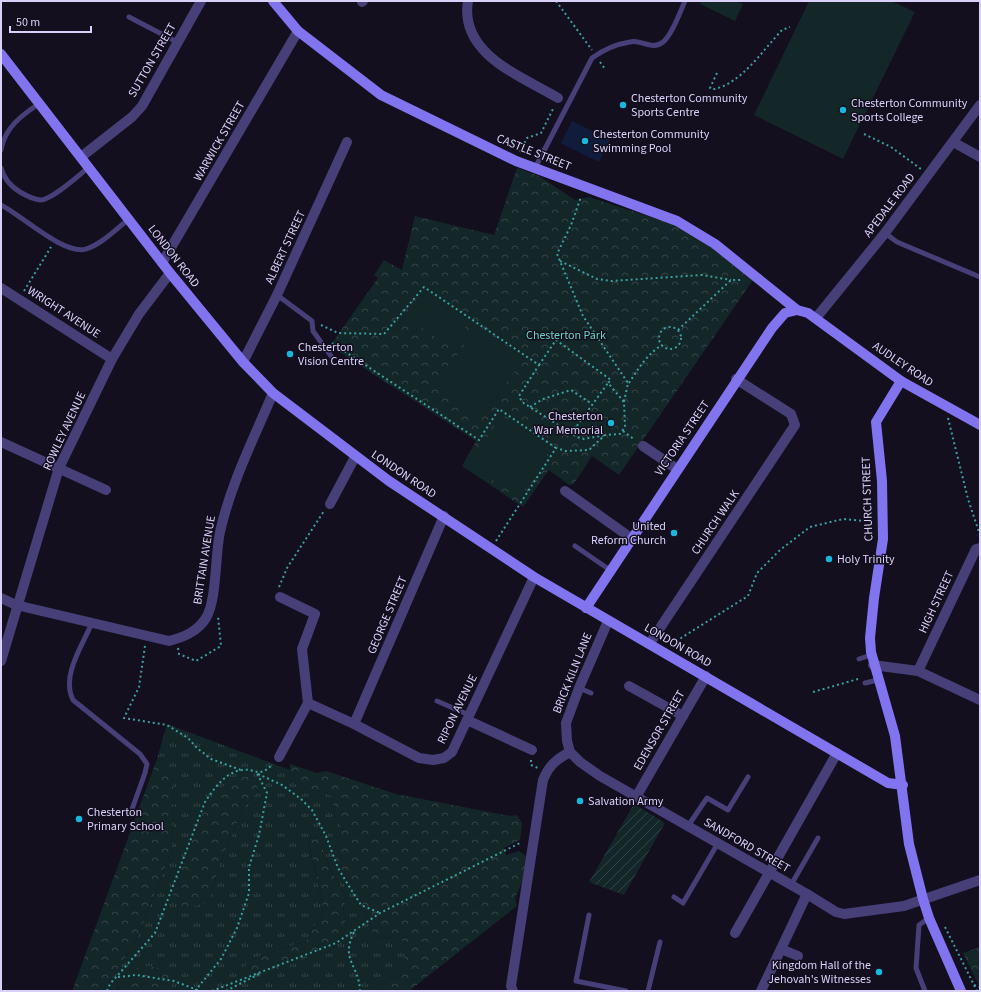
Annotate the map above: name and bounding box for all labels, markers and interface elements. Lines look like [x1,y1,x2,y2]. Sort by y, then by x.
scale bar [10,8,91,34]
text: 50 m [16,14,40,31]
street label: SUTTON STREET [124,19,181,101]
place label: Chesterton Community Sports Centre [631,90,748,121]
place label: Chesterton Community Sports College [851,95,968,126]
street label: WARWICK STREET [190,97,250,185]
marker: Chesterton Community Sports Centre [618,100,628,110]
marker: Chesterton Community Sports College [838,105,848,115]
place label: Chesterton Community Swimming Pool [593,126,710,157]
street label: CASTLE STREET [494,130,574,175]
marker: Chesterton Community Swimming Pool [580,136,590,146]
street label: APEDALE ROAD [860,170,919,241]
street label: ALBERT STREET [261,207,310,287]
street label: LONDON ROAD [144,221,203,291]
street label: WRIGHT AVENUE [24,282,104,342]
park label: Chesterton Park [526,327,606,344]
street label: AUDLEY ROAD [869,338,937,391]
place label: Chesterton Vision Centre [298,339,364,370]
marker: Chesterton Vision Centre [285,349,295,359]
street label: ROWLEY AVENUE [39,389,90,473]
street label: VICTORIA STREET [651,397,714,479]
place label: Chesterton War Memorial [534,408,603,439]
marker: Chesterton War Memorial [606,418,616,428]
street label: LONDON ROAD [368,446,440,503]
street label: CHURCH STREET [858,456,877,542]
street label: CHURCH WALK [687,486,743,558]
street label: BRITTAIN AVENUE [189,514,220,606]
place label: United Reform Church [591,518,666,549]
marker: United Reform Church [669,528,679,538]
place label: Holy Trinity [837,551,895,568]
marker: Holy Trinity [824,554,834,564]
street label: HIGH STREET [915,568,959,636]
street label: GEORGE STREET [363,573,412,657]
street label: LONDON ROAD [641,619,715,672]
street label: BRICK KILN LANE [549,630,596,716]
street label: RIPON AVENUE [433,672,482,747]
street label: EDENSOR STREET [630,687,690,773]
place label: Salvation Army [588,793,664,810]
marker: Salvation Army [575,796,585,806]
place label: Chesterton Primary School [87,804,164,835]
marker: Chesterton Primary School [74,814,84,824]
street label: SANDFORD STREET [701,814,793,877]
place label: Kingdom Hall of the Jehovah's Witnesses [768,957,871,988]
marker: Kingdom Hall of the Jehovah's Witnesses [874,967,884,977]

